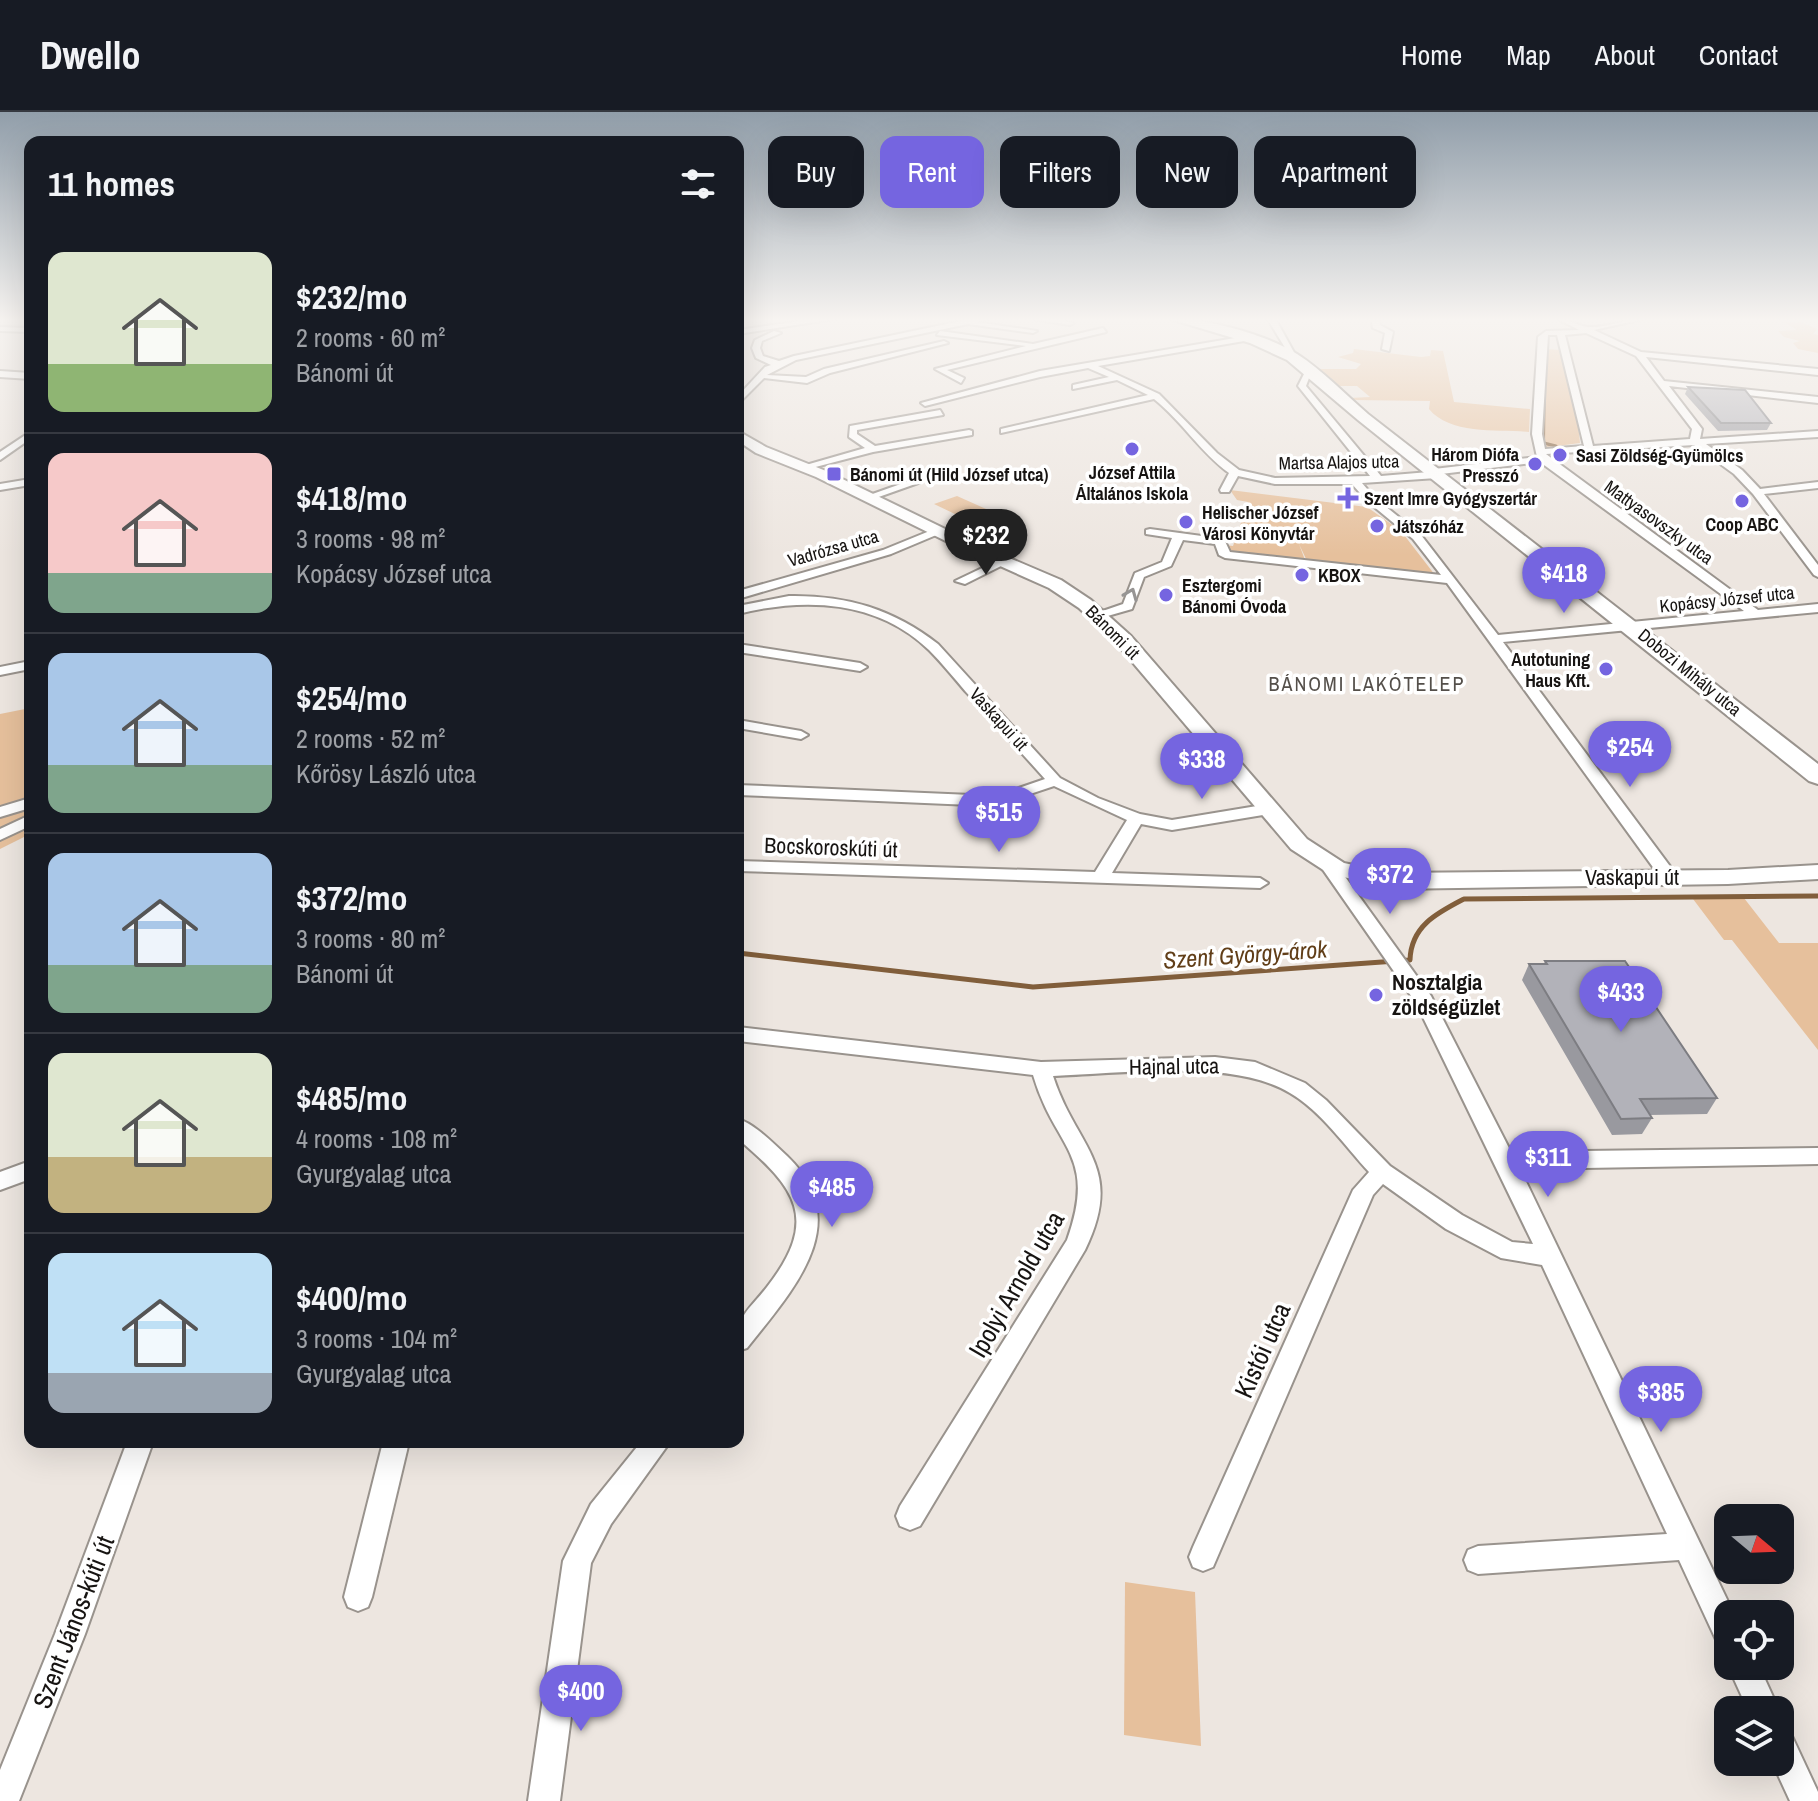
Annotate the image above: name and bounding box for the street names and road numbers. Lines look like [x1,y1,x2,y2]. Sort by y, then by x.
street label: Martsa Alajos utca [1278,448,1400,476]
street label: Mattyasovszky utca [1600,474,1718,570]
street label: Vadrózsa utca [785,523,881,573]
street label: Kopácsy József utca [1658,579,1796,619]
street label: Bánomi út [1080,599,1146,665]
street label: Dobozi Mihály utca [1633,623,1747,721]
street label: Vaskapui út [964,682,1034,756]
street label: Bocskoroskúti út [764,830,898,864]
street label: Vaskapui út [1585,862,1679,892]
street label: Hajnal utca [1129,1050,1219,1082]
street label: Ipolyi Arnold utca [960,1204,1072,1364]
street label: Kistói utca [1226,1297,1299,1403]
street label: Szent János-kúti út [24,1530,122,1713]

